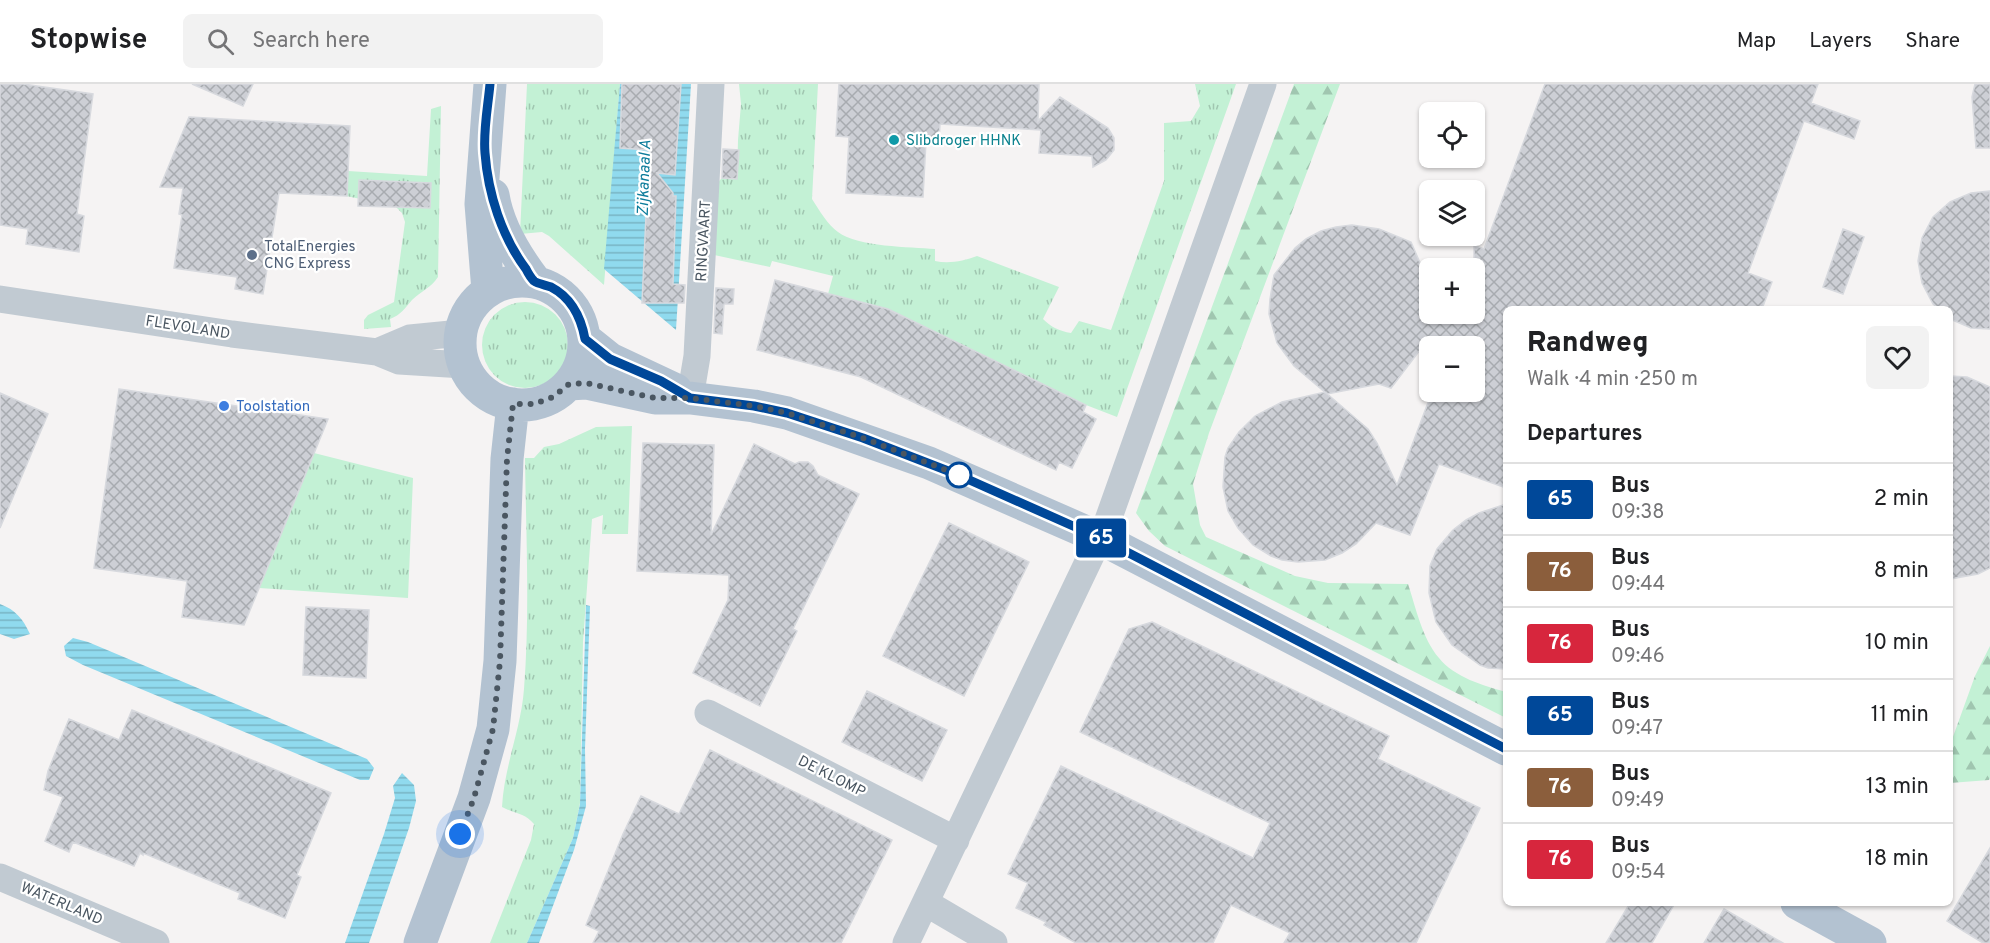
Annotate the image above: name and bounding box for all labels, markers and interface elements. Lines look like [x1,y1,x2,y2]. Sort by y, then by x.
search box [183,14,603,68]
text: Stopwise [30,23,147,59]
icon: search [204,25,237,58]
text: Search here [252,28,370,55]
text: Map [1737,28,1776,55]
text: Layers [1809,28,1872,55]
text: Share [1905,28,1960,55]
map controls [1419,102,1485,402]
button: locate [1419,102,1485,168]
place label: Slibdroger HHNK [906,132,1021,151]
marker: Slibdroger HHNK [887,133,901,147]
water label: Zijkanaal A [634,139,656,217]
button: layers [1419,180,1485,246]
street label: RINGVAART [693,200,716,282]
place label: TotalEnergies CNG Express [264,238,355,274]
marker: TotalEnergies CNG Express [245,248,259,262]
button: + [1419,258,1485,324]
street label: FLEVOLAND [144,312,231,345]
text: Randweg [1527,326,1649,362]
button: heart [1866,326,1929,389]
button: − [1419,336,1485,402]
text: Walk · 4 min · 250 m [1527,367,1698,393]
place label: Toolstation [236,398,310,417]
marker: Toolstation [217,399,231,413]
text: Departures [1527,421,1643,448]
unlabelled marker [946,462,972,488]
text: Bus [1611,473,1650,500]
text: 65 [1547,486,1573,513]
text: 2 min [1874,486,1929,513]
text: 09:38 [1611,500,1665,526]
line badge: 65 [1074,518,1128,558]
text: 65 [1088,525,1114,552]
text: Bus [1611,545,1650,572]
text: 76 [1548,558,1572,585]
text: 8 min [1874,558,1929,585]
text: 09:44 [1611,572,1665,598]
text: Bus [1611,617,1650,644]
text: 76 [1548,630,1572,657]
text: 10 min [1865,630,1929,657]
text: 09:46 [1611,644,1665,670]
text: Bus [1611,689,1650,716]
text: 65 [1547,702,1573,729]
text: 11 min [1871,702,1929,729]
text: 09:47 [1611,716,1663,742]
street label: DE KLOMP [794,752,868,802]
text: Bus [1611,761,1650,788]
text: 76 [1548,774,1572,801]
text: 13 min [1866,774,1929,801]
text: 09:49 [1611,788,1664,814]
your location [445,819,475,849]
text: Bus [1611,833,1650,860]
text: 76 [1548,846,1572,873]
text: 18 min [1866,846,1929,873]
text: 09:54 [1611,860,1666,886]
street label: WATERLAND [18,879,105,930]

